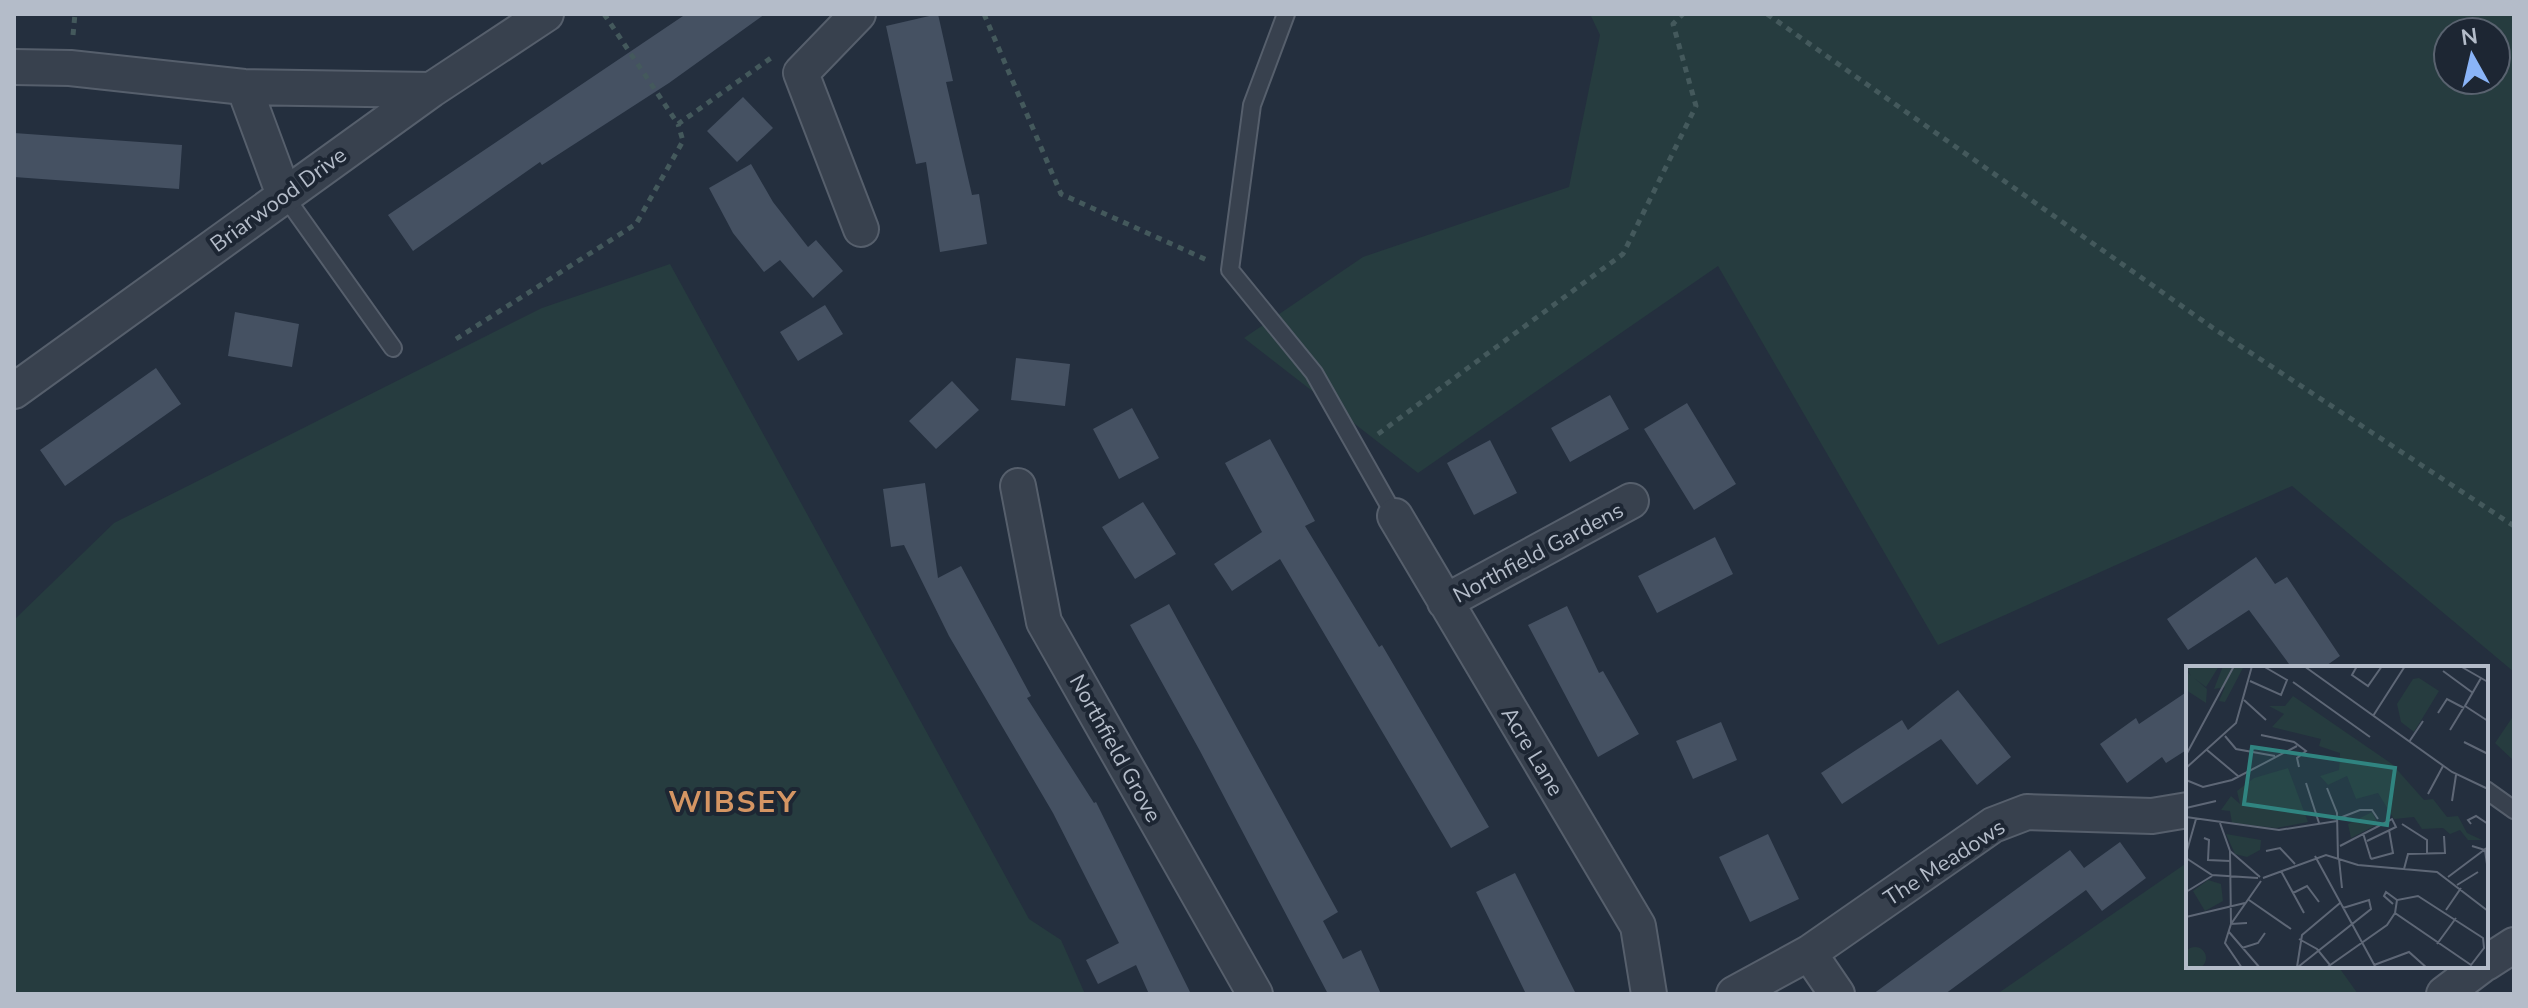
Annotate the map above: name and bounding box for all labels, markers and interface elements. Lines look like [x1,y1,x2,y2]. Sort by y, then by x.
north arrow [2432,16,2512,96]
text: N [2459,21,2480,53]
street label: Briarwood Drive [204,140,353,259]
street label: Northfield Gardens [1448,495,1629,610]
inset map [2186,666,2488,968]
street label: Northfield Grove [1062,669,1168,828]
street label: Acre Lane [1494,701,1570,802]
district label: WIBSEY [668,782,798,823]
street label: The Meadows [1878,812,2011,913]

